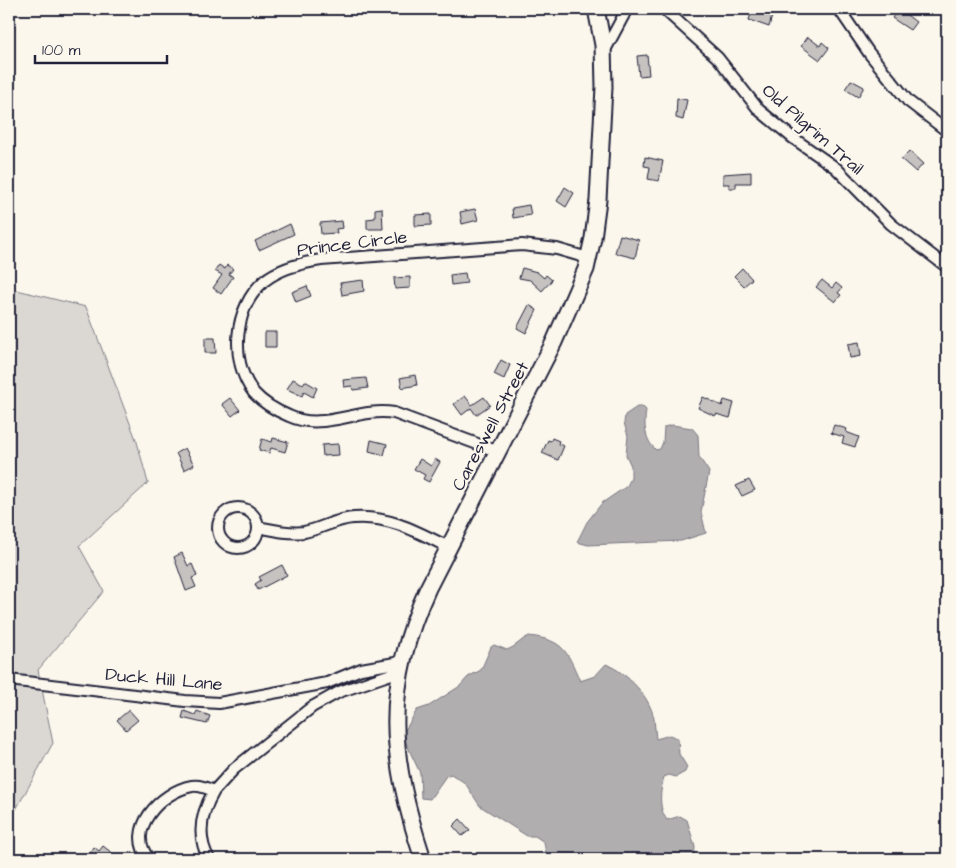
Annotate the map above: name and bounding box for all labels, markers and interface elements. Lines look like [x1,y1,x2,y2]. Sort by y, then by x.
scale bar [35,32,168,64]
text: 100 m [42,40,81,61]
street label: Old Pilgrim Trail [756,78,869,181]
street label: Prince Circle [296,224,409,263]
street label: Careswell Street [446,356,535,495]
street label: Duck Hill Lane [104,662,224,697]

